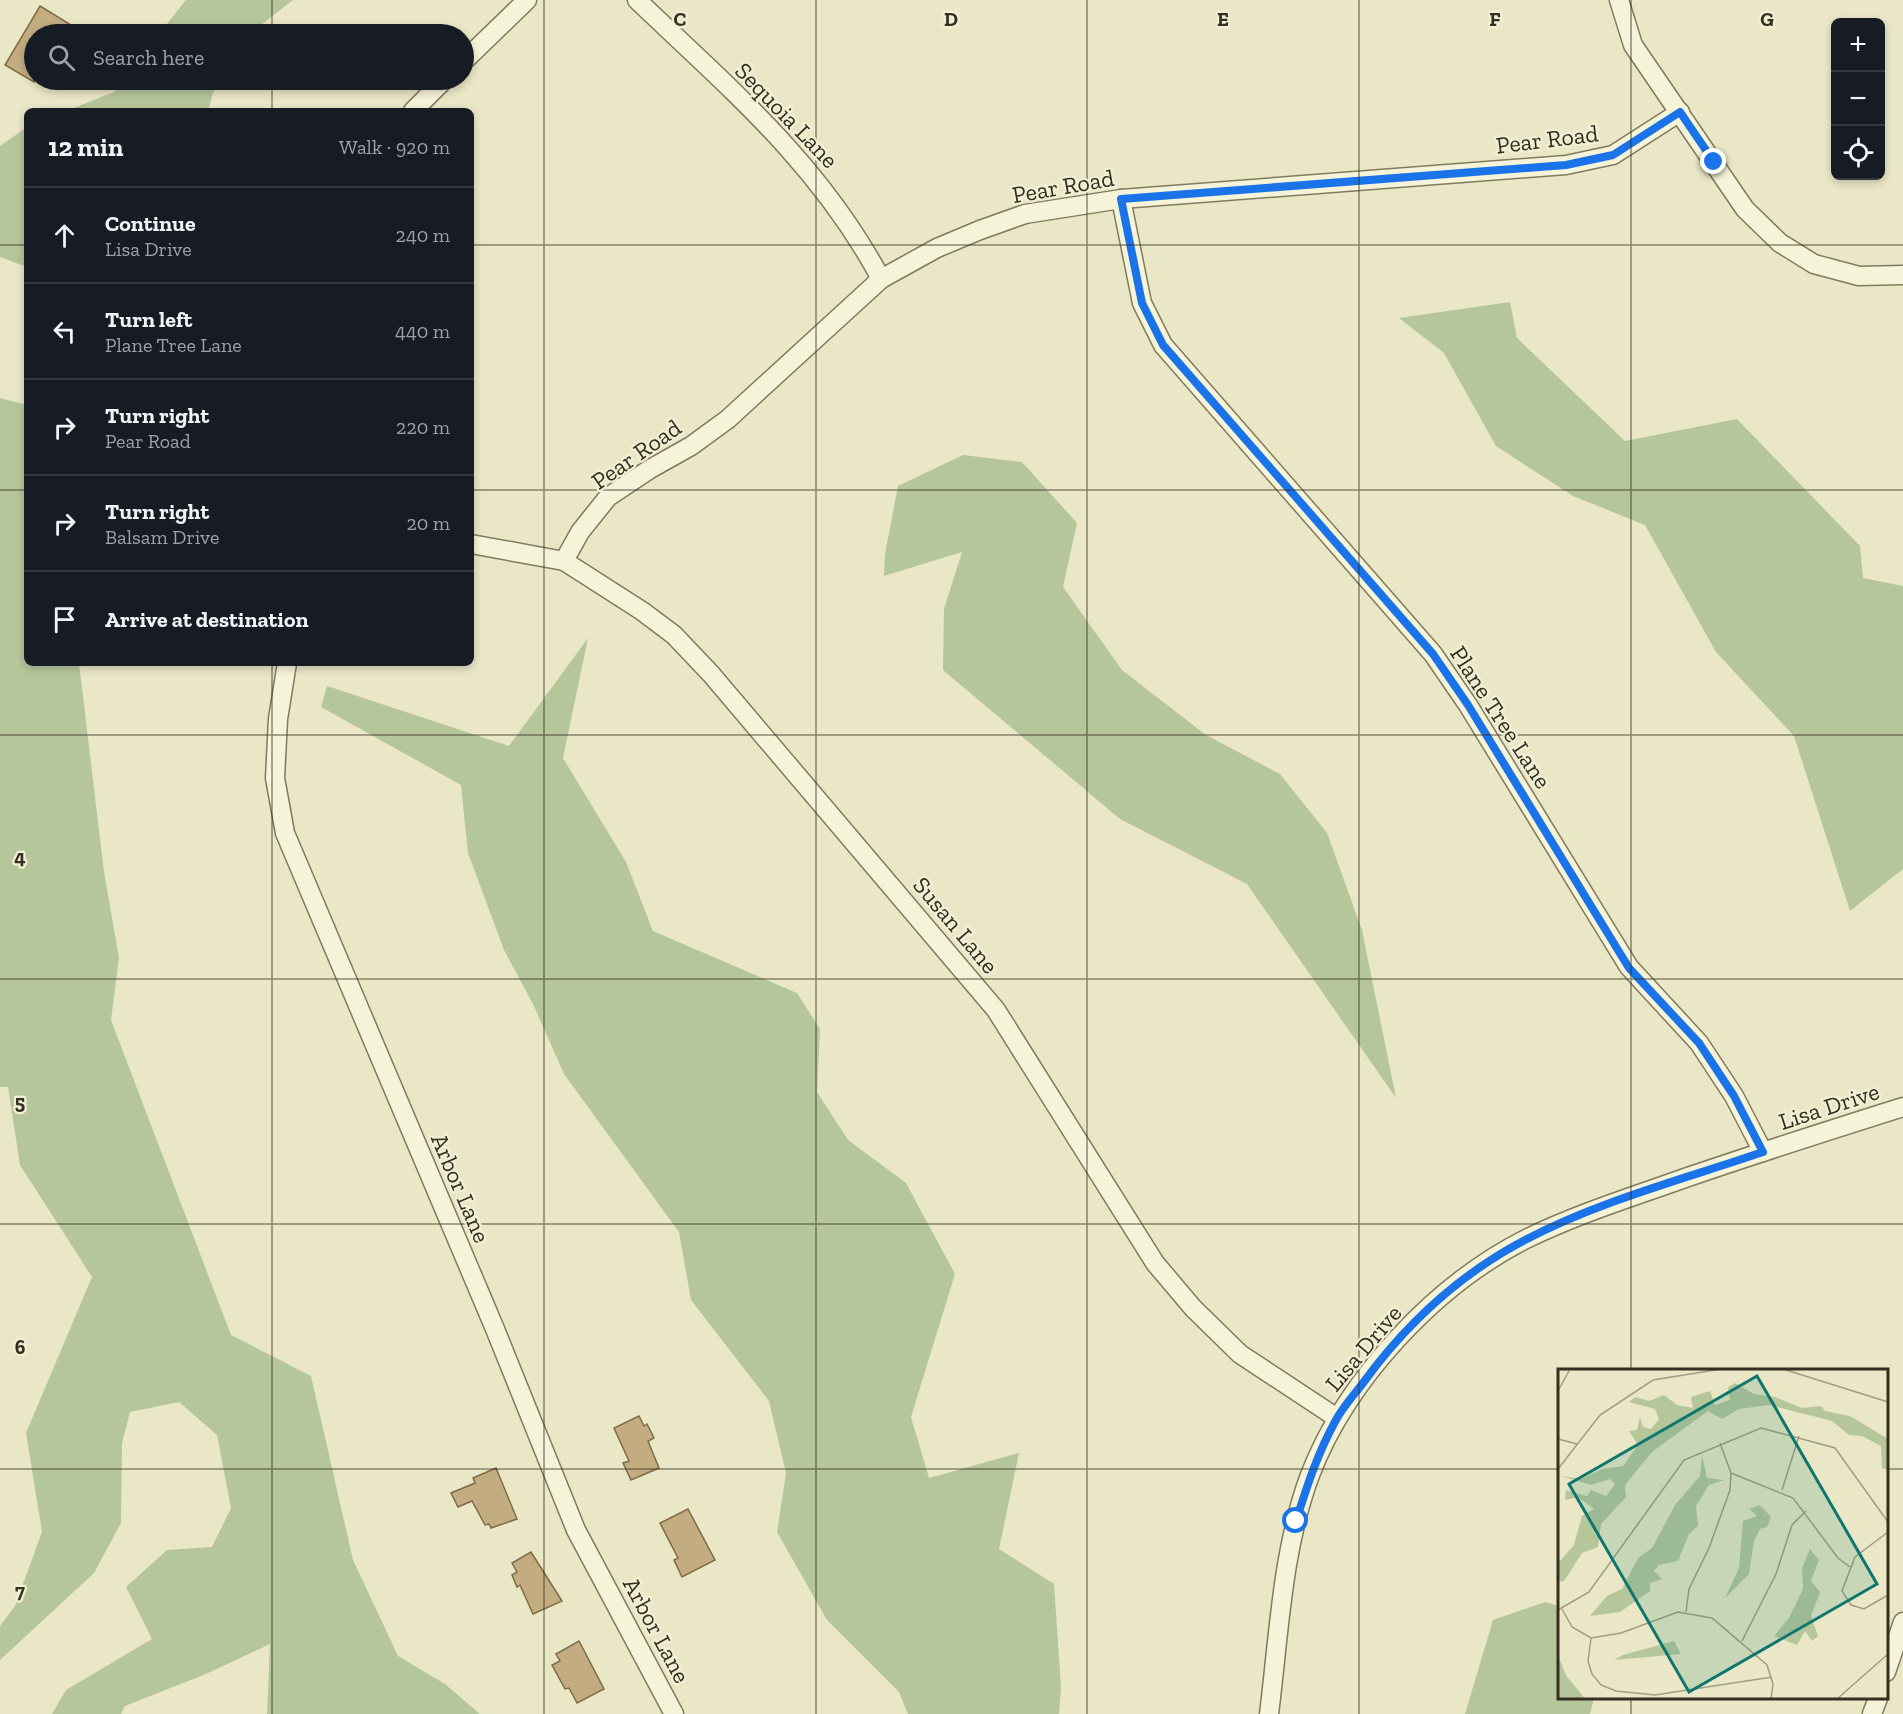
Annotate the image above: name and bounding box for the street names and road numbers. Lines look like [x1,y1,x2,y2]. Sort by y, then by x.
street label: Sequoia Lane [729,56,845,174]
street label: Pear Road [1494,118,1600,160]
street label: Pear Road [1010,163,1116,209]
street label: Pear Road [586,413,686,495]
street label: Plane Tree Lane [1444,640,1558,794]
street label: Susan Lane [907,871,1005,979]
street label: Lisa Drive [1775,1076,1883,1136]
street label: Arbor Lane [425,1129,497,1247]
street label: Lisa Drive [1319,1299,1407,1397]
street label: Arbor Lane [617,1572,697,1688]

